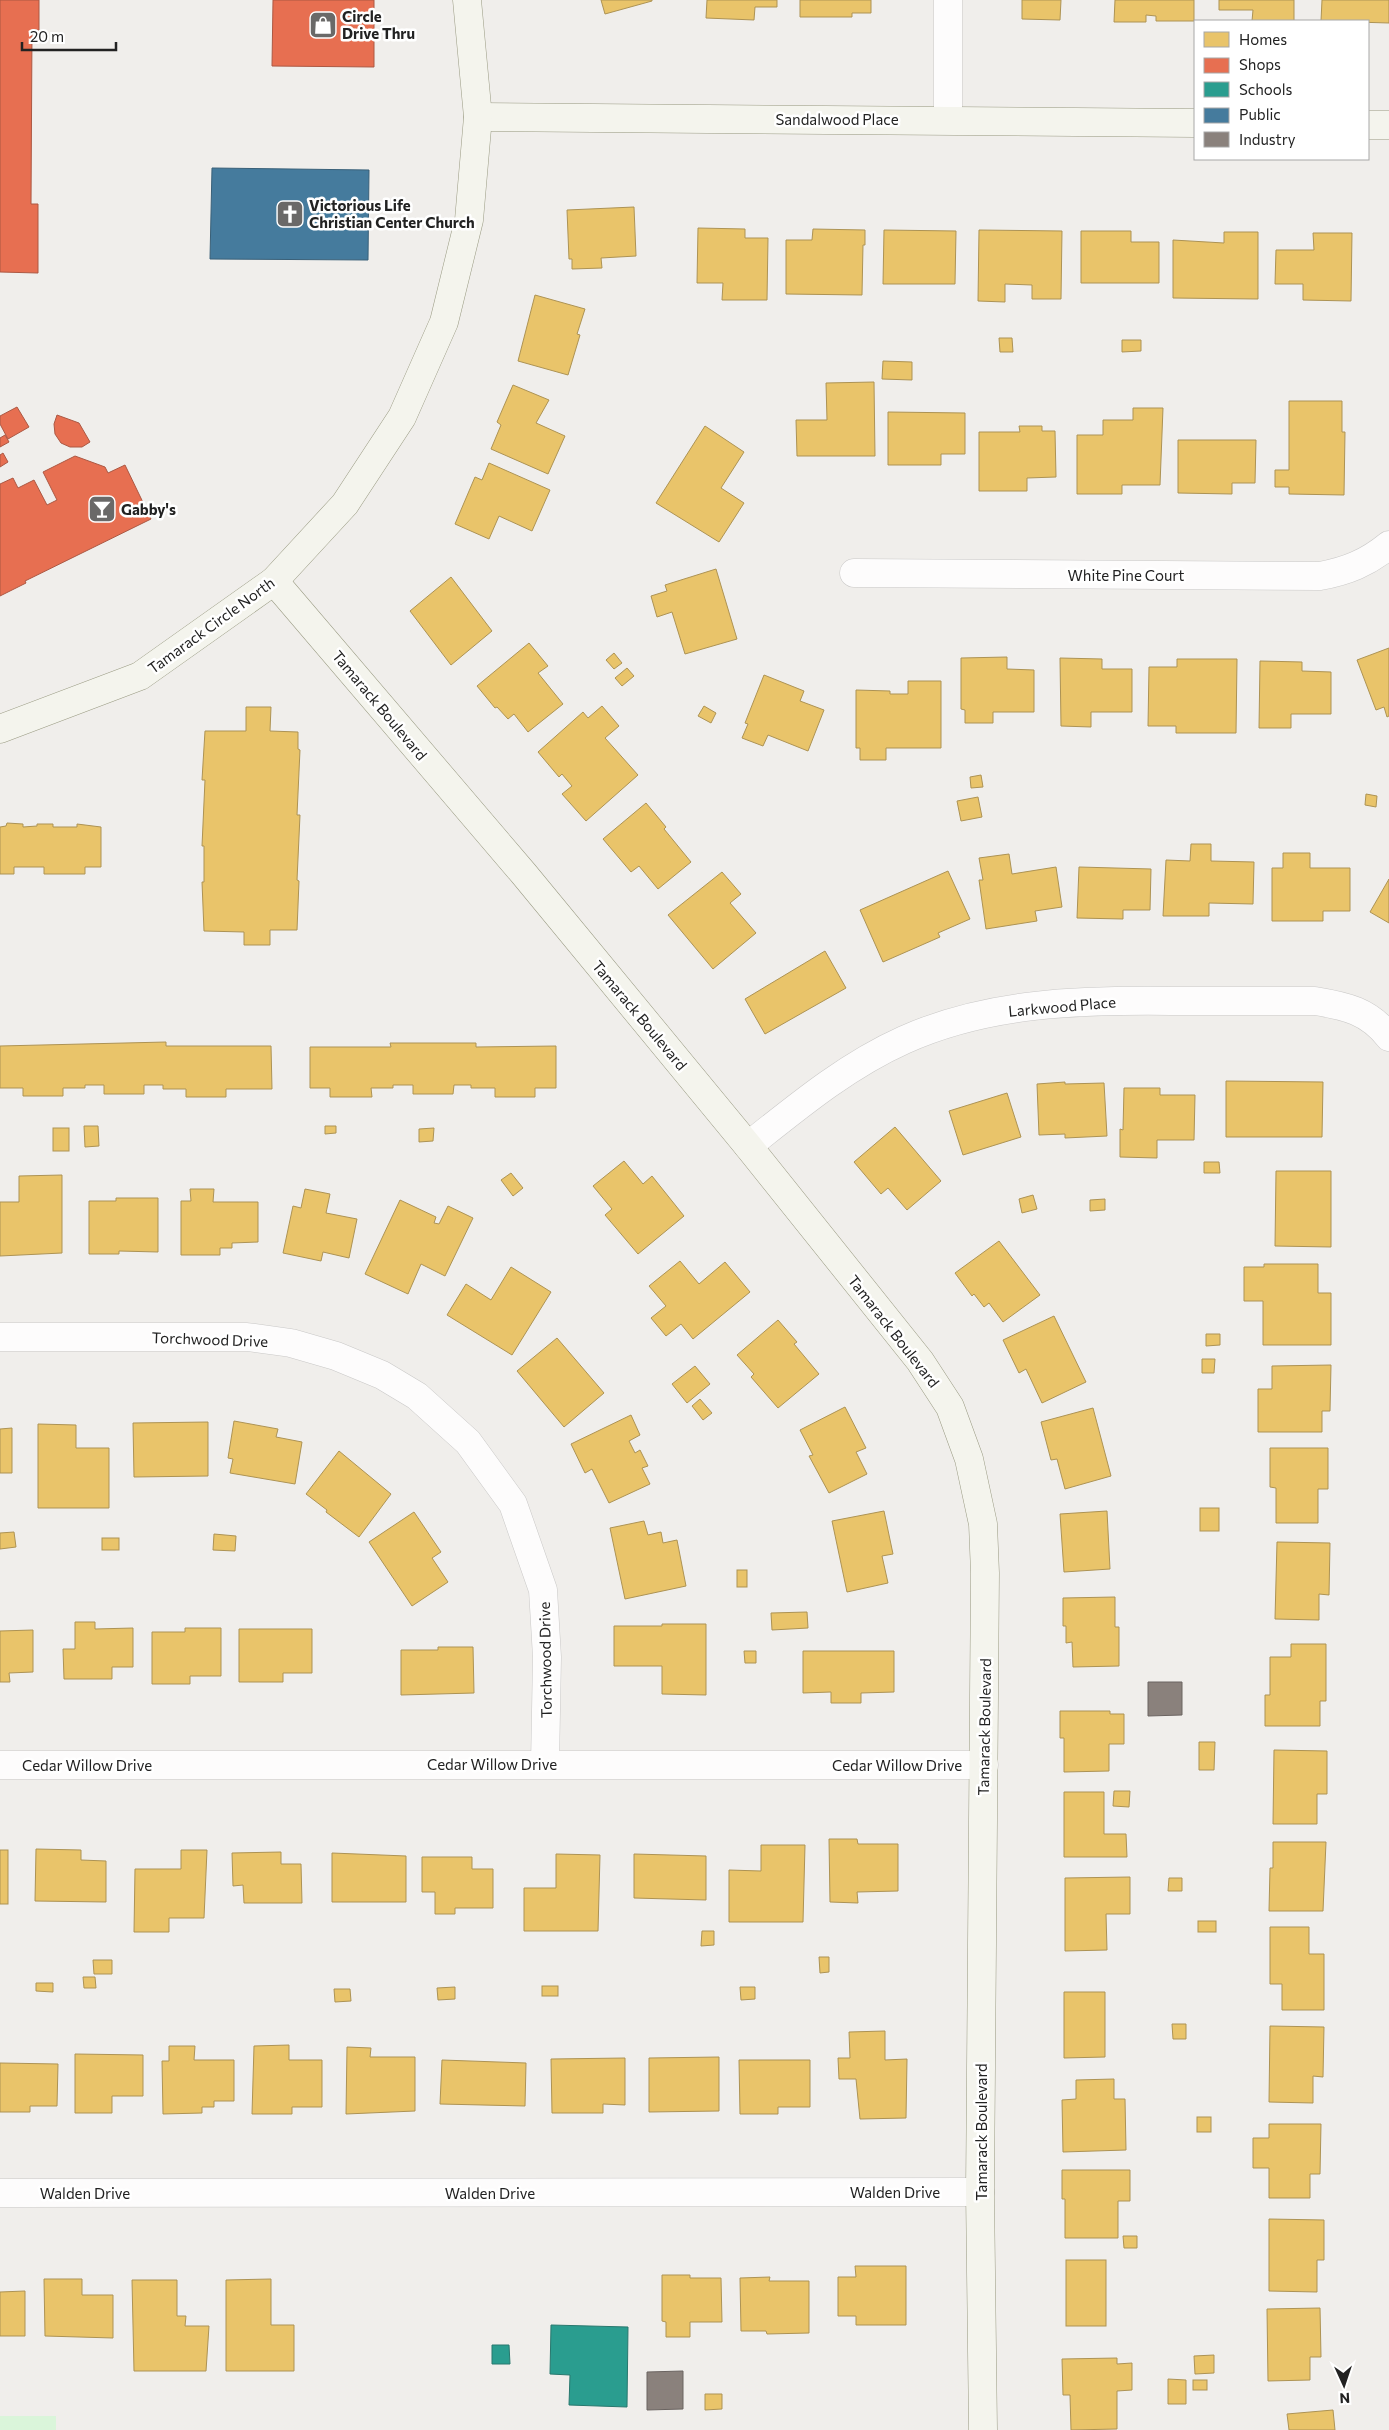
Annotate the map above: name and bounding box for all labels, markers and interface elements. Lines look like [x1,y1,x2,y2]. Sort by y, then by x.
place label: Circle Drive Thru [342,7,415,42]
shop icon: Circle Drive Thru [308,10,338,40]
scale bar [22,20,116,52]
legend [1194,20,1369,160]
text: 20 m [30,27,64,45]
text: Homes [1239,30,1287,48]
text: Shops [1239,55,1281,73]
text: Schools [1239,80,1293,98]
text: Public [1239,105,1281,123]
street label: Sandalwood Place [775,110,899,128]
text: Industry [1239,130,1296,148]
place label: Victorious Life Christian Center Church [309,196,475,231]
church icon: Victorious Life Christian Center Church [275,199,305,229]
bar icon: Gabby's [87,494,117,524]
place label: Gabby's [121,500,176,518]
street label: White Pine Court [1068,566,1184,584]
street label: Tamarack Circle North [144,573,278,677]
street label: Tamarack Boulevard [329,647,431,763]
street label: Tamarack Boulevard [589,957,691,1073]
street label: Larkwood Place [1007,992,1117,1020]
street label: Tamarack Boulevard [845,1271,943,1391]
street label: Torchwood Drive [152,1328,269,1350]
street label: Torchwood Drive [535,1602,555,1718]
street label: Tamarack Boulevard [974,1658,994,1796]
street label: Cedar Willow Drive [427,1755,557,1773]
street label: Cedar Willow Drive [22,1756,152,1774]
street label: Cedar Willow Drive [832,1756,962,1774]
street label: Tamarack Boulevard [972,2063,990,2201]
street label: Walden Drive [850,2183,940,2201]
street label: Walden Drive [40,2184,130,2202]
street label: Walden Drive [445,2184,535,2202]
north arrow [1319,2360,1369,2410]
text: N [1339,2390,1350,2407]

